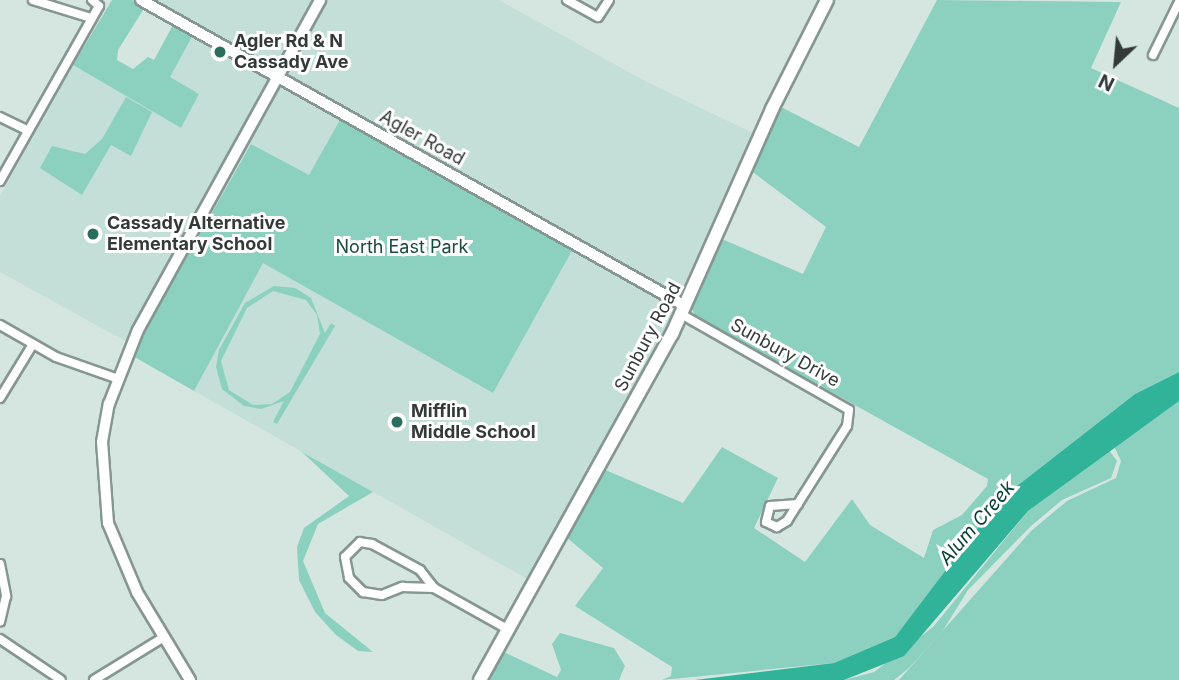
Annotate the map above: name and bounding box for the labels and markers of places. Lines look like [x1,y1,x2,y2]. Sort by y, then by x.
place label: Agler Rd & N Cassady Ave [234,31,348,74]
marker: Agler Rd & N Cassady Ave [212,44,228,60]
place label: Cassady Alternative Elementary School [107,213,286,256]
marker: Cassady Alternative Elementary School [85,226,101,242]
place label: Mifflin Middle School [411,401,536,444]
marker: Mifflin Middle School [389,414,405,430]

